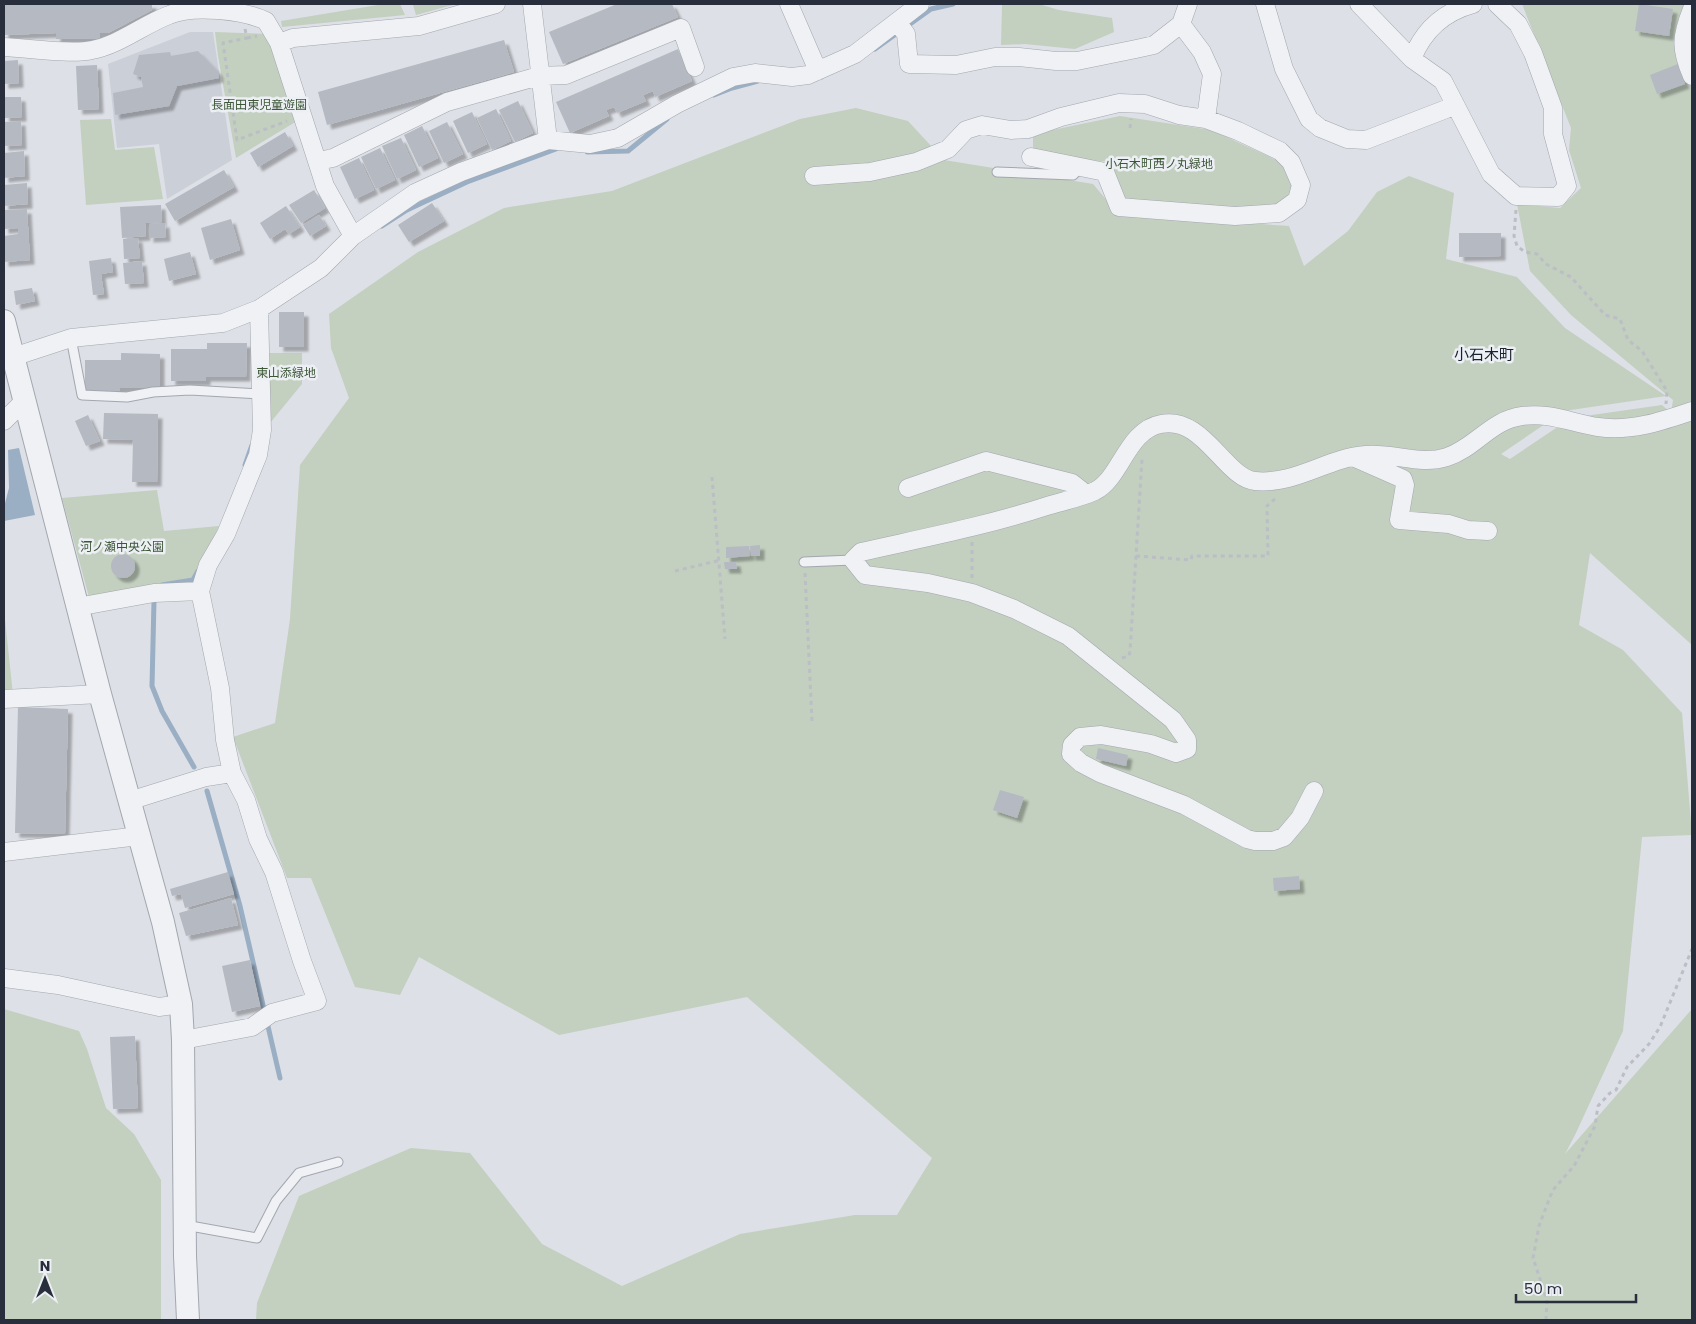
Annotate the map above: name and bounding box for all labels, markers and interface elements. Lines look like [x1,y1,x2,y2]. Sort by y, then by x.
park label: 長面田東児童遊園 [211,96,307,113]
park label: 小石木町西ノ丸緑地 [1105,155,1213,172]
district label: 小石木町 [1454,344,1514,365]
park label: 東山添緑地 [256,364,316,381]
park label: 河ノ瀬中央公園 [80,538,164,555]
north arrow [20,1254,70,1304]
text: N [40,1256,50,1276]
scale bar [1516,1272,1636,1304]
text: 50 m [1524,1278,1562,1299]

